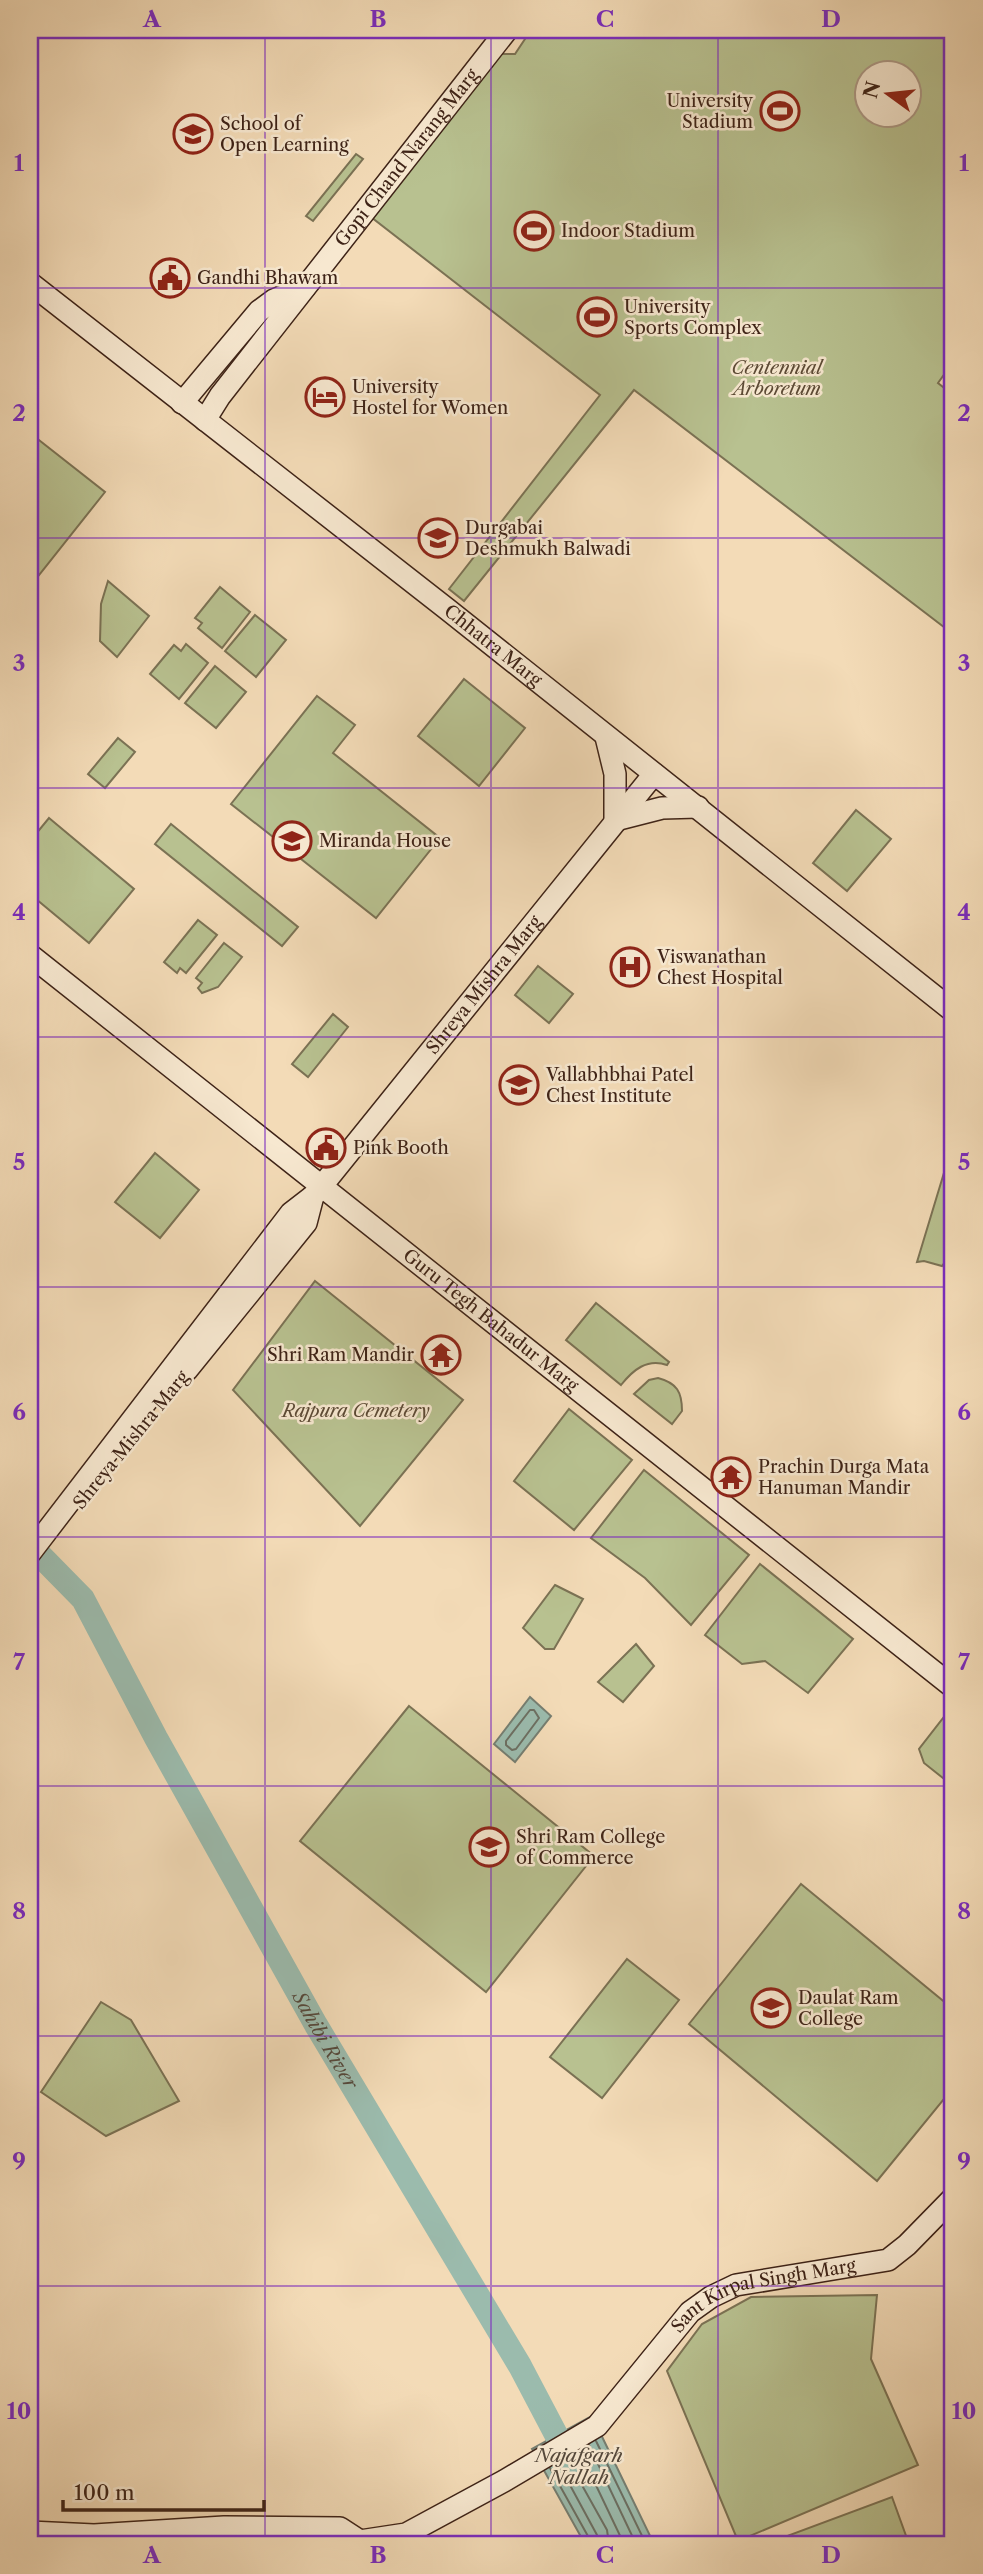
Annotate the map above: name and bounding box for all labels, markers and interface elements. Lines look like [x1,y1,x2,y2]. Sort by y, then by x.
text: A [142,5,162,33]
text: B [369,5,387,33]
text: C [596,5,614,33]
text: D [821,5,841,33]
north arrow [853,60,923,130]
street label: Gopi Chand Narang Marg [330,64,484,251]
text: N [859,79,885,101]
place label: University Stadium [666,90,754,133]
sports icon: University Stadium [759,90,801,132]
school or university icon: School of Open Learning [172,113,214,155]
place label: School of Open Learning [220,113,349,156]
text: 1 [14,149,25,177]
text: 1 [959,149,970,177]
sports icon: Indoor Stadium [513,210,555,252]
place label: Indoor Stadium [561,220,695,242]
public building icon: Gandhi Bhawam [149,257,191,299]
place label: Gandhi Bhawam [197,267,338,289]
sports icon: University Sports Complex [576,296,618,338]
place label: University Sports Complex [624,296,762,339]
park label: Centennial Arboretum [730,357,825,400]
hotel icon: University Hostel for Women [304,376,346,418]
place label: University Hostel for Women [352,376,508,419]
text: 2 [12,399,26,427]
text: 2 [957,399,971,427]
school or university icon: Durgabai Deshmukh Balwadi [417,517,459,559]
place label: Durgabai Deshmukh Balwadi [465,517,631,560]
street label: Chhatra Marg [440,600,547,691]
text: 3 [13,649,26,677]
text: 3 [958,649,971,677]
school or university icon: Miranda House [271,820,313,862]
place label: Miranda House [319,830,451,852]
text: 4 [12,898,26,926]
text: 4 [957,898,971,926]
street label: Shreya Mishra Marg [421,911,547,1059]
hospital icon: Viswanathan Chest Hospital [609,946,651,988]
place label: Viswanathan Chest Hospital [656,946,783,989]
school or university icon: Vallabhbhai Patel Chest Institute [498,1064,540,1106]
place label: Vallabhbhai Patel Chest Institute [545,1064,694,1107]
public building icon: Pink Booth [305,1127,347,1169]
place label: Pink Booth [353,1137,449,1159]
text: 5 [13,1148,25,1176]
text: 5 [958,1148,970,1176]
street label: Guru Tegh Bahadur Marg [399,1244,583,1397]
temple icon: Shri Ram Mandir [420,1334,462,1376]
place label: Shri Ram Mandir [267,1344,414,1366]
street label: Shreya Mishra Marg [68,1366,194,1514]
text: 6 [12,1398,26,1426]
text: 6 [957,1398,971,1426]
park label: Rajpura Cemetery [280,1400,430,1422]
temple icon: Prachin Durga Mata Hanuman Mandir [710,1456,752,1498]
place label: Prachin Durga Mata Hanuman Mandir [758,1456,930,1499]
text: 7 [13,1648,25,1676]
text: 7 [958,1648,970,1676]
school or university icon: Shri Ram College of Commerce [468,1826,510,1868]
place label: Shri Ram College of Commerce [516,1826,665,1869]
text: 8 [12,1897,26,1925]
text: 8 [957,1897,971,1925]
water label: Sahibi River [287,1987,363,2094]
school or university icon: Daulat Ram College [750,1987,792,2029]
place label: Daulat Ram College [798,1987,899,2030]
text: 9 [12,2147,26,2175]
text: 9 [957,2147,971,2175]
street label: Sant Kirpal Singh Marg [667,2254,858,2337]
text: 10 [7,2397,31,2425]
text: 10 [952,2397,976,2425]
water label: Najafgarh Nallah [533,2444,623,2489]
scale bar [63,2469,264,2513]
text: 100 m [74,2480,135,2505]
text: A [142,2541,162,2569]
text: B [369,2541,387,2569]
text: C [596,2541,614,2569]
text: D [821,2541,841,2569]

